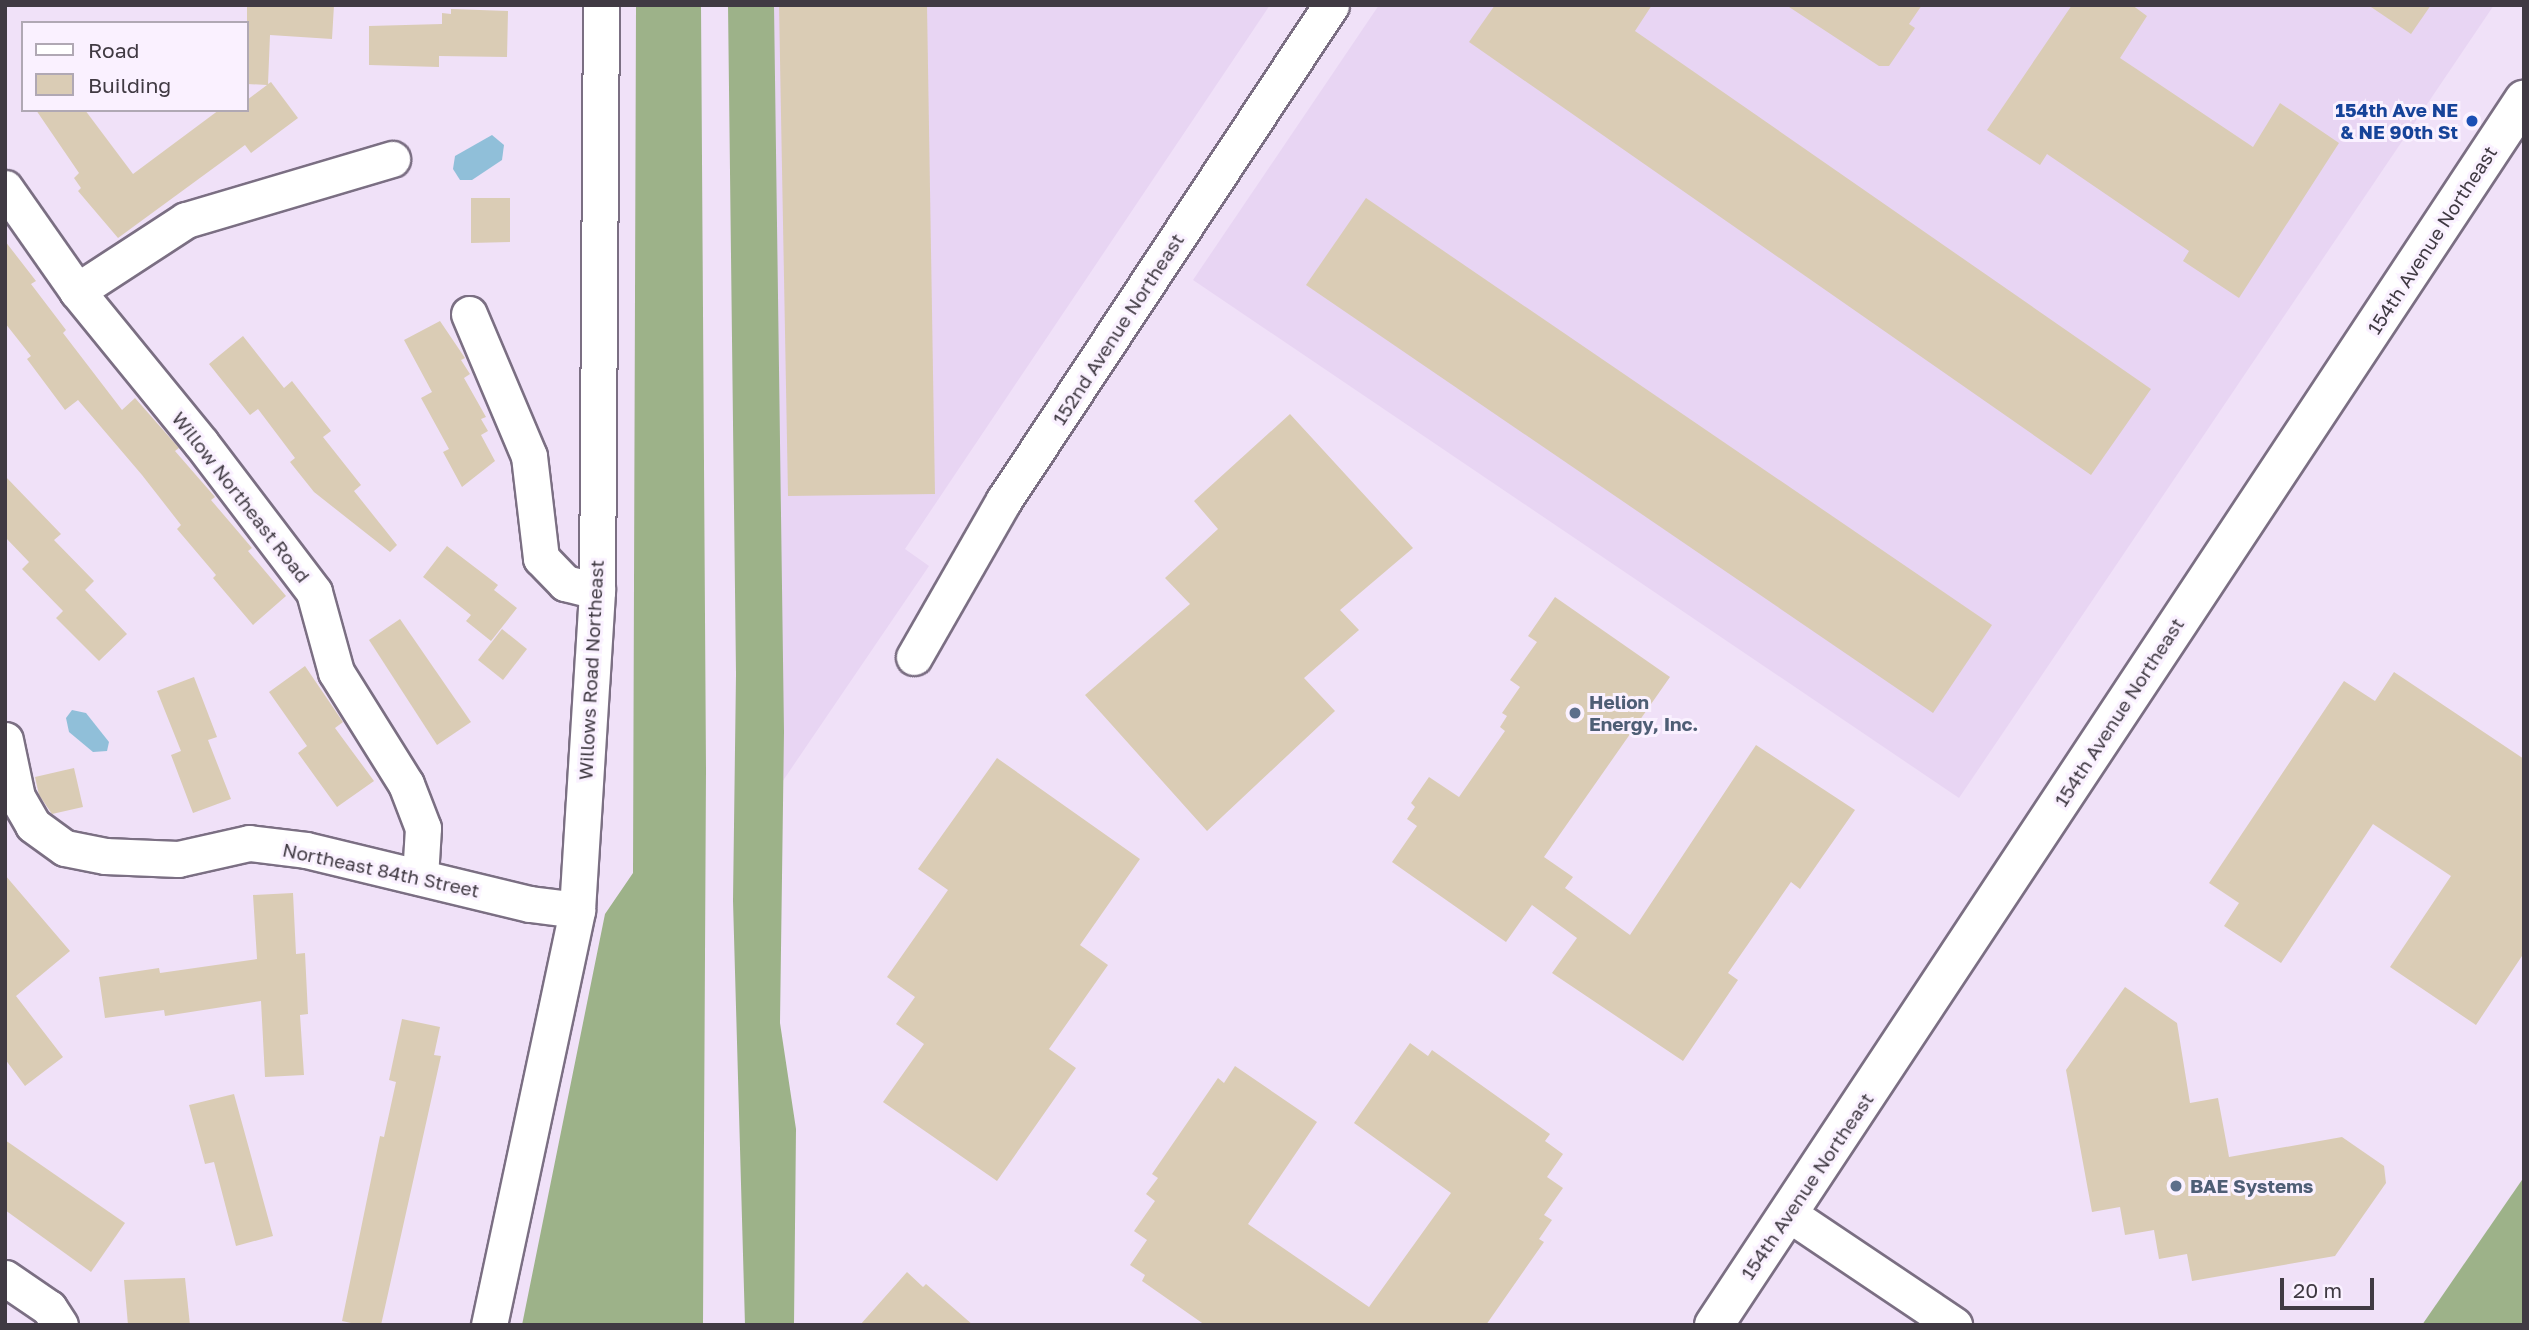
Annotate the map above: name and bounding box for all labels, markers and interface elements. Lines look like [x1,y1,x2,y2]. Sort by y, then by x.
legend [21,21,248,112]
text: Road [88,37,139,63]
text: Building [88,72,171,98]
place label: 154th Ave NE & NE 90th St [2335,99,2458,143]
marker: 154th Ave NE & NE 90th St [2464,113,2480,129]
street label: 154th Avenue Northeast [2363,142,2501,338]
street label: 152nd Avenue Northeast [1048,229,1188,429]
street label: Willow Northeast Road [167,407,315,587]
street label: Willows Road Northeast [574,559,608,781]
street label: 154th Avenue Northeast [2050,614,2188,810]
place label: Helion Energy, Inc. [1589,691,1698,735]
marker: Helion Energy, Inc. [1567,705,1583,721]
street label: Northeast 84th Street [281,838,481,902]
street label: 154th Avenue Northeast [1736,1088,1878,1284]
place label: BAE Systems [2190,1175,2313,1197]
marker: BAE Systems [2168,1178,2184,1194]
scale bar [2284,1264,2378,1308]
text: 20 m [2293,1277,2342,1303]

